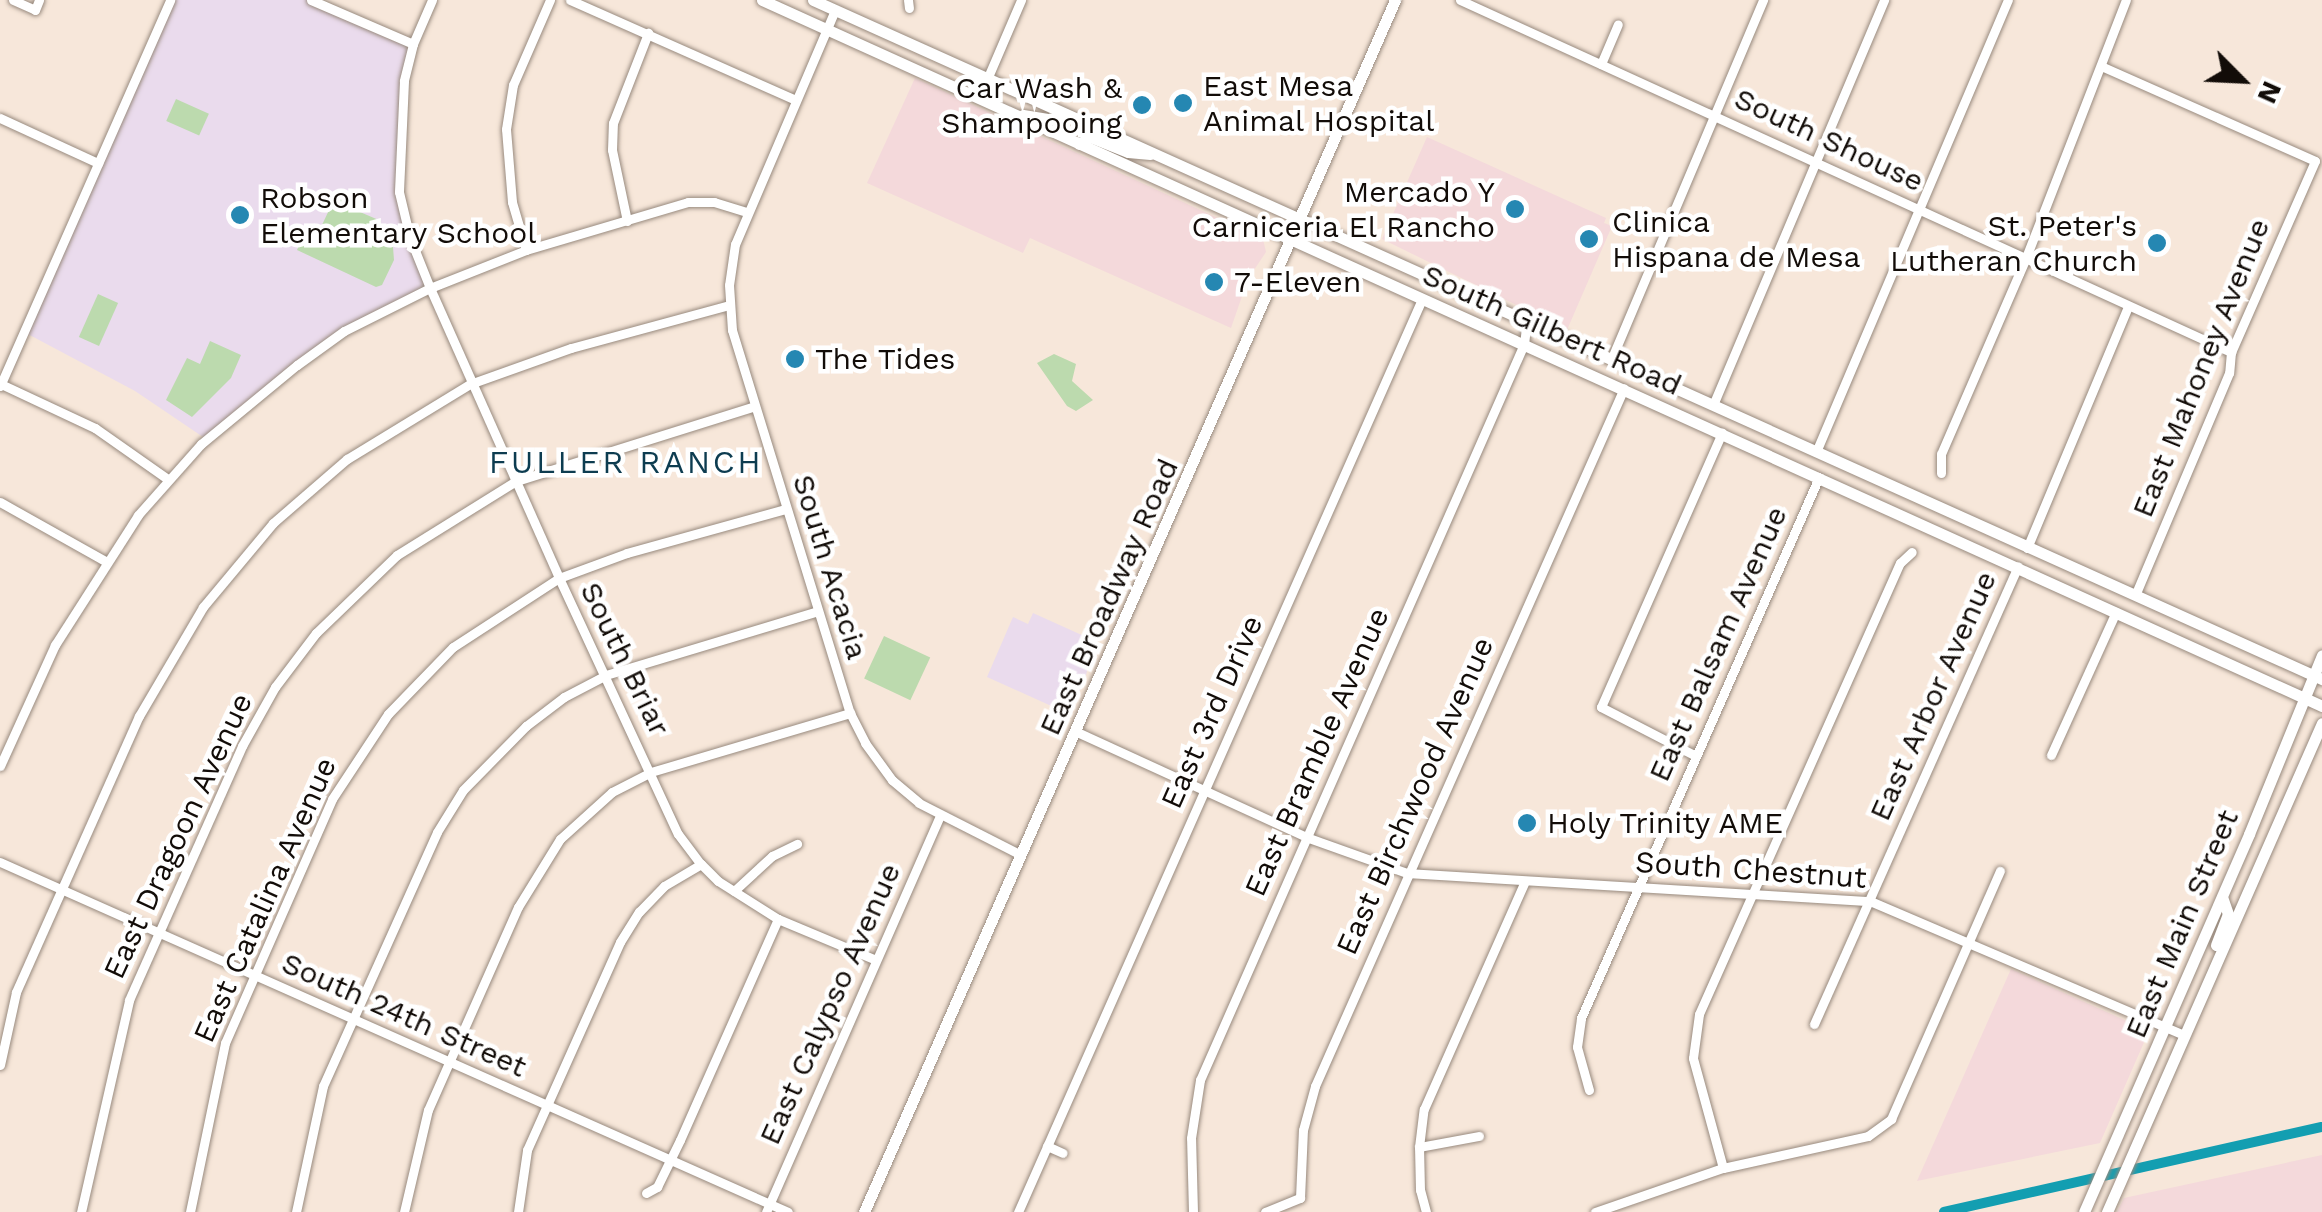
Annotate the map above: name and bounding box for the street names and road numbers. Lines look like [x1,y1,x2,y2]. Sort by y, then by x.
street label: South Shouse [1729,80,1929,200]
street label: East Mahoney Avenue [2124,213,2278,523]
street label: South Gilbert Road [1417,257,1687,403]
street label: East Broadway Road [1032,453,1186,741]
street label: South Acacia [785,470,875,664]
street label: East Balsam Avenue [1641,500,1795,788]
street label: East Arbor Avenue [1861,564,2005,828]
street label: South Briar [572,576,678,742]
street label: East Bramble Avenue [1237,602,1397,902]
street label: East 3rd Drive [1153,610,1271,814]
street label: East Birchwood Avenue [1328,631,1502,961]
street label: East Dragoon Avenue [96,687,260,985]
street label: East Catalina Avenue [185,751,345,1049]
street label: East Main Street [2118,805,2246,1043]
street label: South Chestnut [1634,844,1868,896]
street label: East Calypso Avenue [751,857,909,1151]
street label: South 24th Street [276,945,532,1085]

